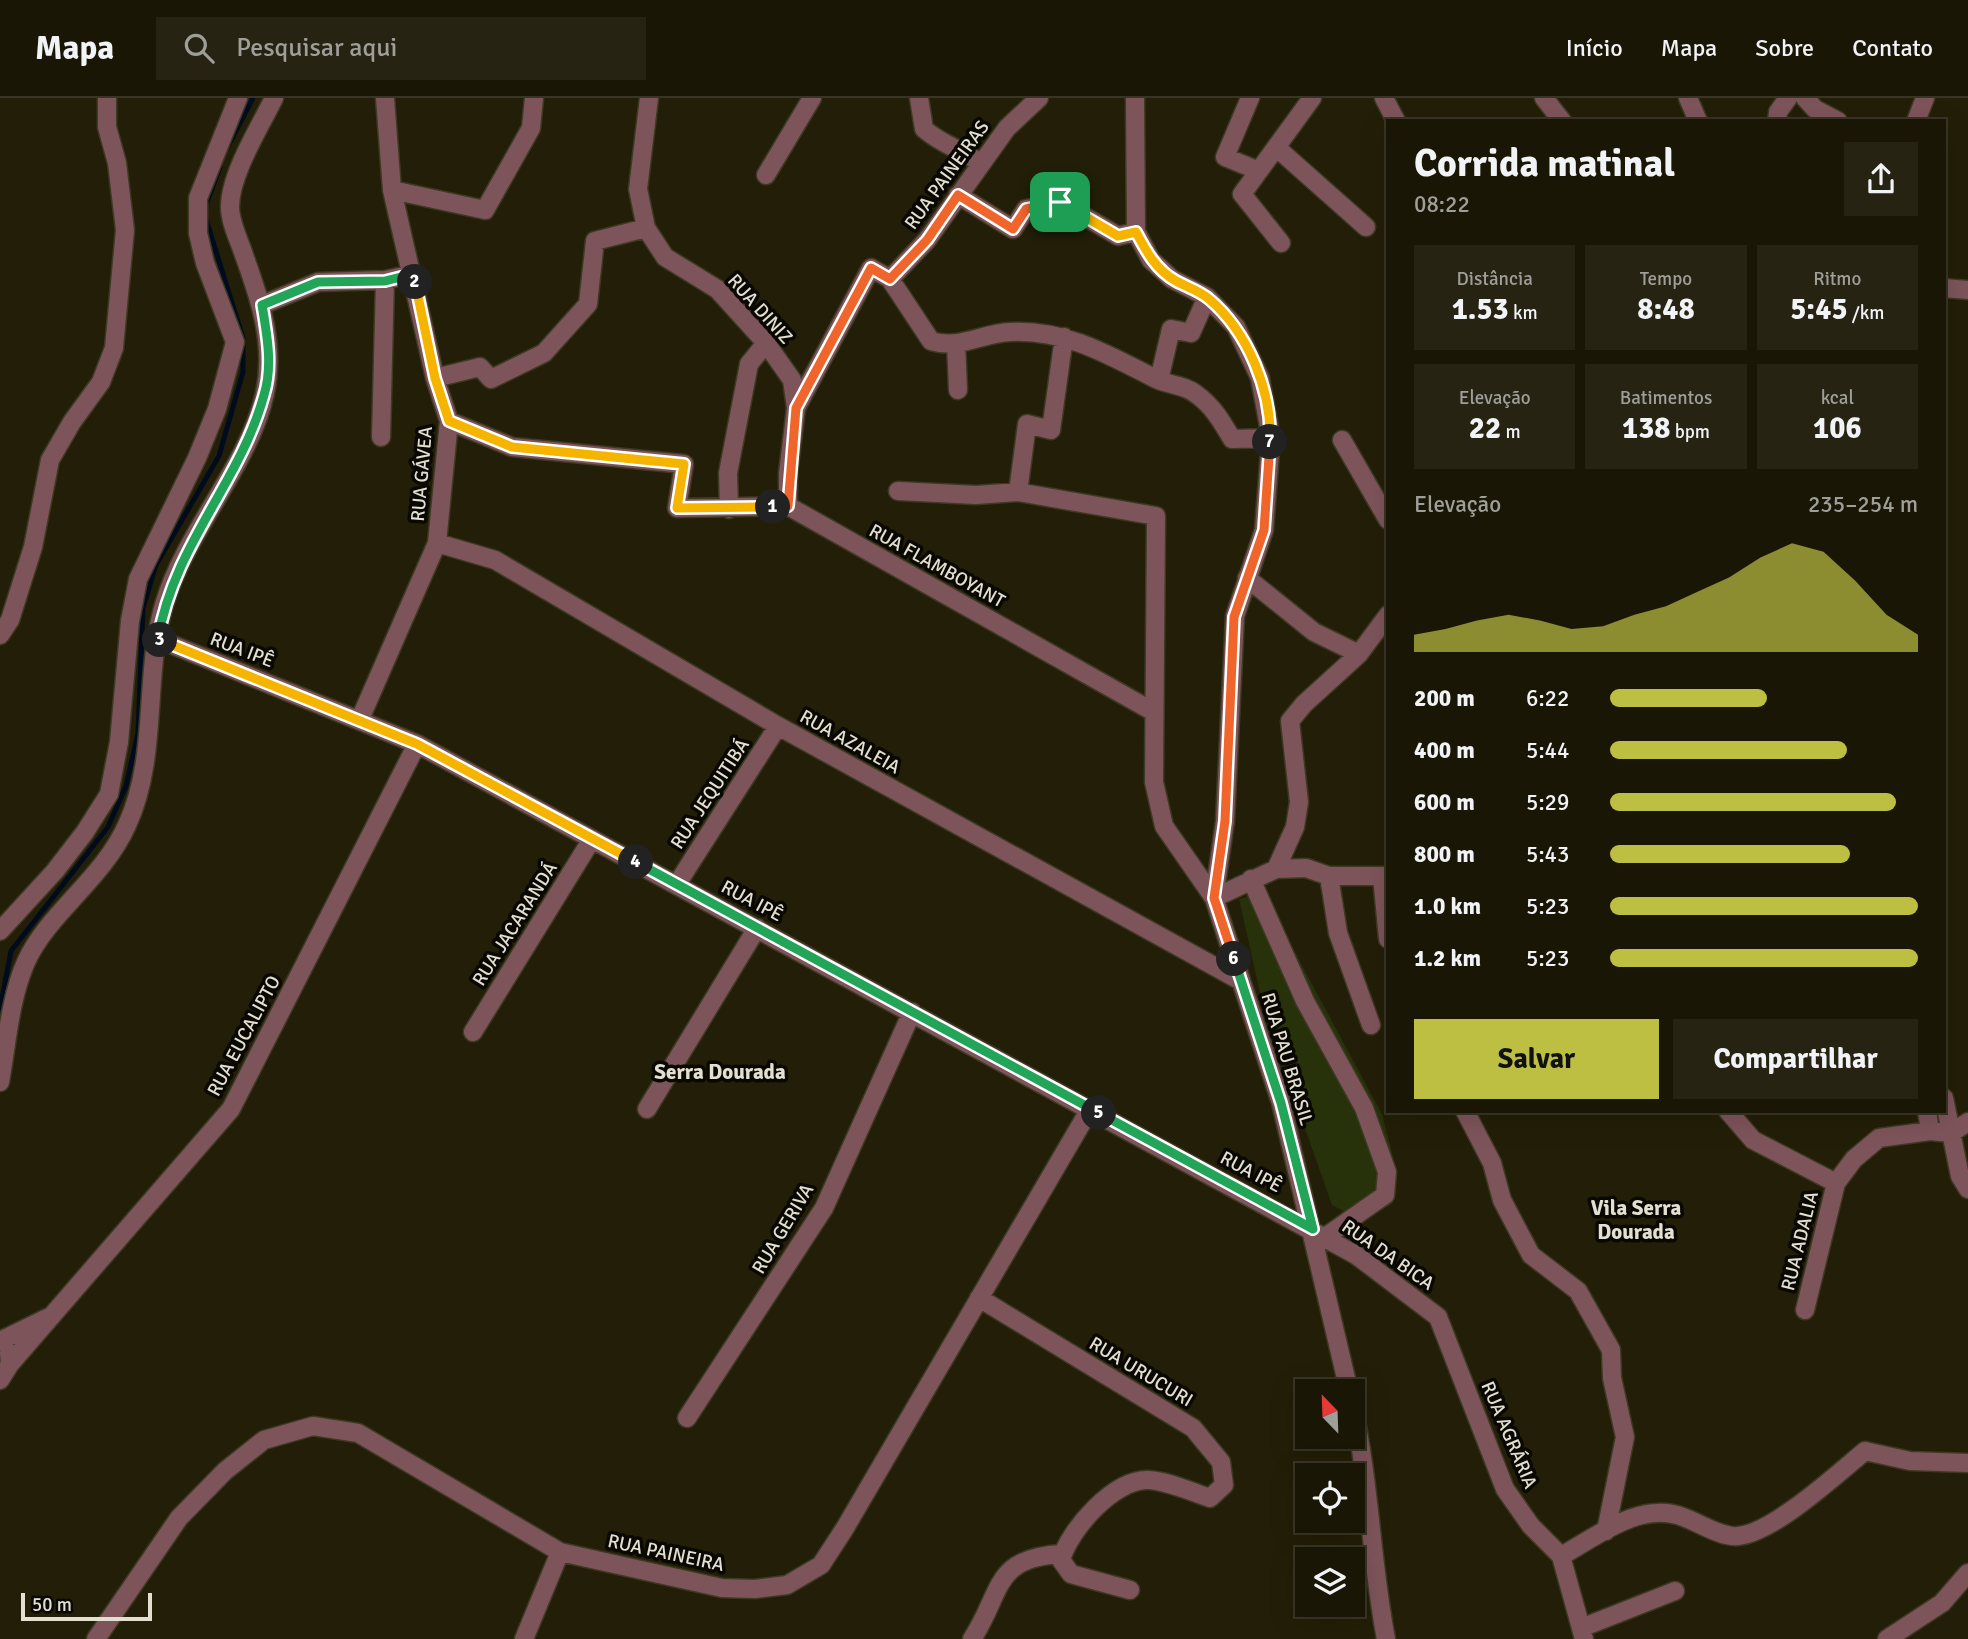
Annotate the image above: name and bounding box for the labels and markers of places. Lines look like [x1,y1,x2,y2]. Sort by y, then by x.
pin [1030,172,1090,232]
pin: 2 [398,264,432,300]
pin: 7 [1252,424,1288,460]
pin: 1 [756,490,790,524]
pin: 3 [142,622,178,658]
pin: 4 [618,844,654,880]
pin: 6 [1216,942,1252,976]
pin: 5 [1082,1096,1116,1130]

